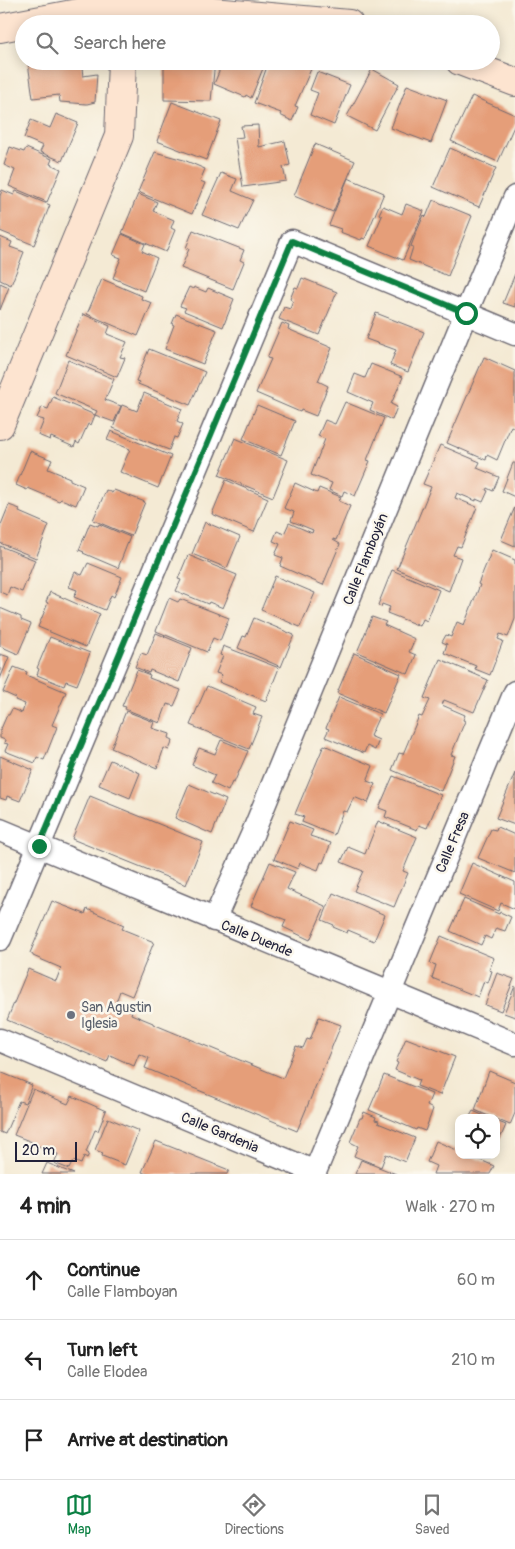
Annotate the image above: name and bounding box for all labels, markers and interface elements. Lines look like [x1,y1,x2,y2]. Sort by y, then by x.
search box [15,15,500,70]
icon: search [33,29,61,57]
text: Search here [73,31,166,55]
route start [455,302,478,325]
street label: Calle Flamboyán [339,511,392,607]
street label: Calle Fresa [432,809,473,875]
route end [28,835,51,858]
street label: Calle Duende [219,916,295,961]
place label: San Agustin Iglesia [81,999,152,1032]
marker: San Agustin Iglesia [65,1009,77,1021]
street label: Calle Gardenia [178,1108,261,1156]
map controls [455,1114,500,1159]
button: locate [455,1114,500,1159]
scale bar [15,1139,78,1162]
text: 20 m [22,1142,55,1159]
text: 4 min [20,1193,71,1220]
text: Walk · 270 m [405,1197,495,1217]
text: Continue [67,1258,140,1282]
icon: ahead [20,1266,48,1294]
text: 60 m [457,1270,495,1290]
text: Calle Flamboyan [67,1282,178,1302]
text: Turn left [67,1338,137,1362]
icon: left [20,1346,48,1374]
text: 210 m [451,1350,495,1370]
text: Calle Elodea [67,1362,147,1382]
icon: arrive [20,1426,48,1454]
text: Arrive at destination [67,1428,228,1452]
tab: Map [65,1491,93,1538]
tab: Directions [224,1491,284,1538]
tab: Saved [415,1491,450,1538]

